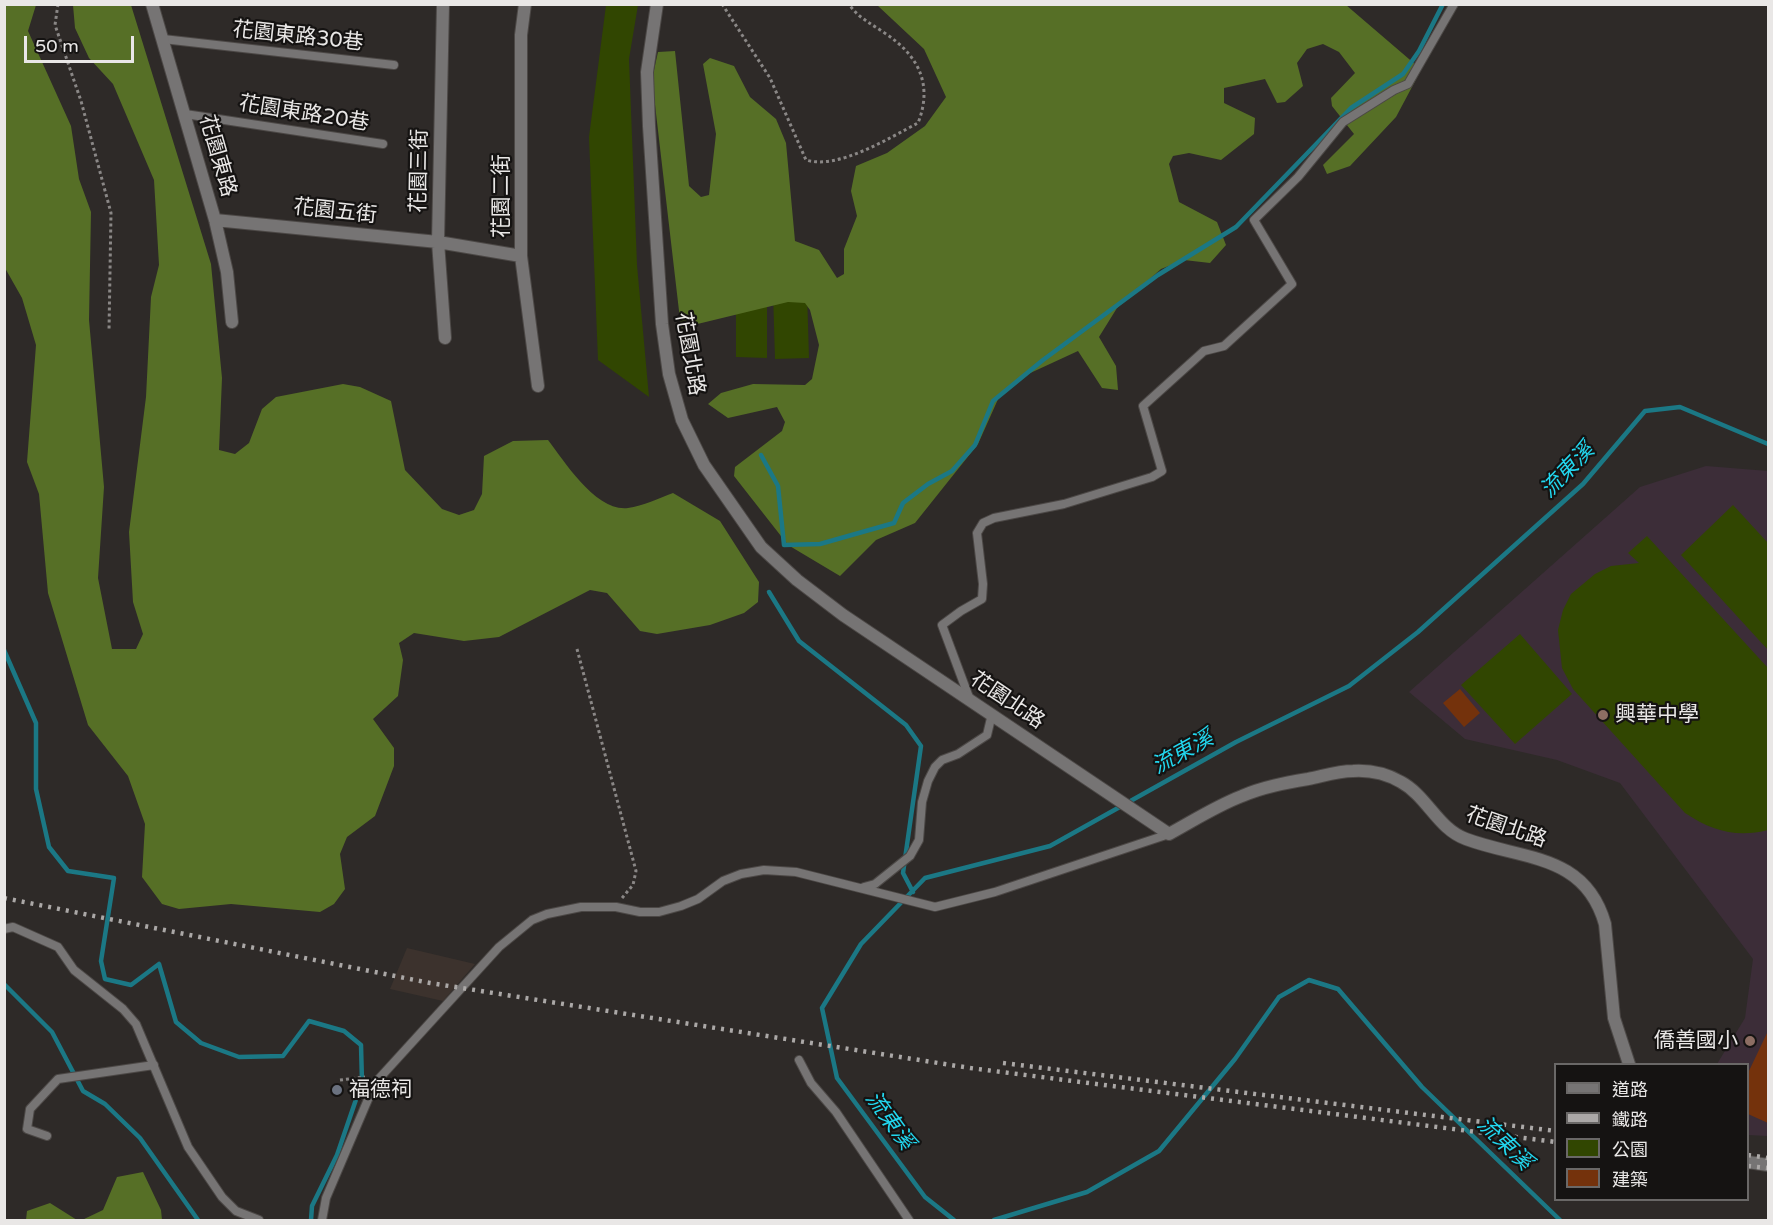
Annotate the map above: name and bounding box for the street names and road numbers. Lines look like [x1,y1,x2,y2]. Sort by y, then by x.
street label: 花園東路30巷 [231,18,365,56]
street label: 花園東路20巷 [237,91,371,137]
street label: 花園東路 [193,112,241,200]
street label: 花園三街 [407,129,433,213]
street label: 花園二街 [489,154,515,238]
street label: 花園五街 [292,195,378,229]
street label: 花園北路 [669,310,709,398]
street label: 花園北路 [965,667,1049,735]
street label: 花園北路 [1462,802,1550,854]

